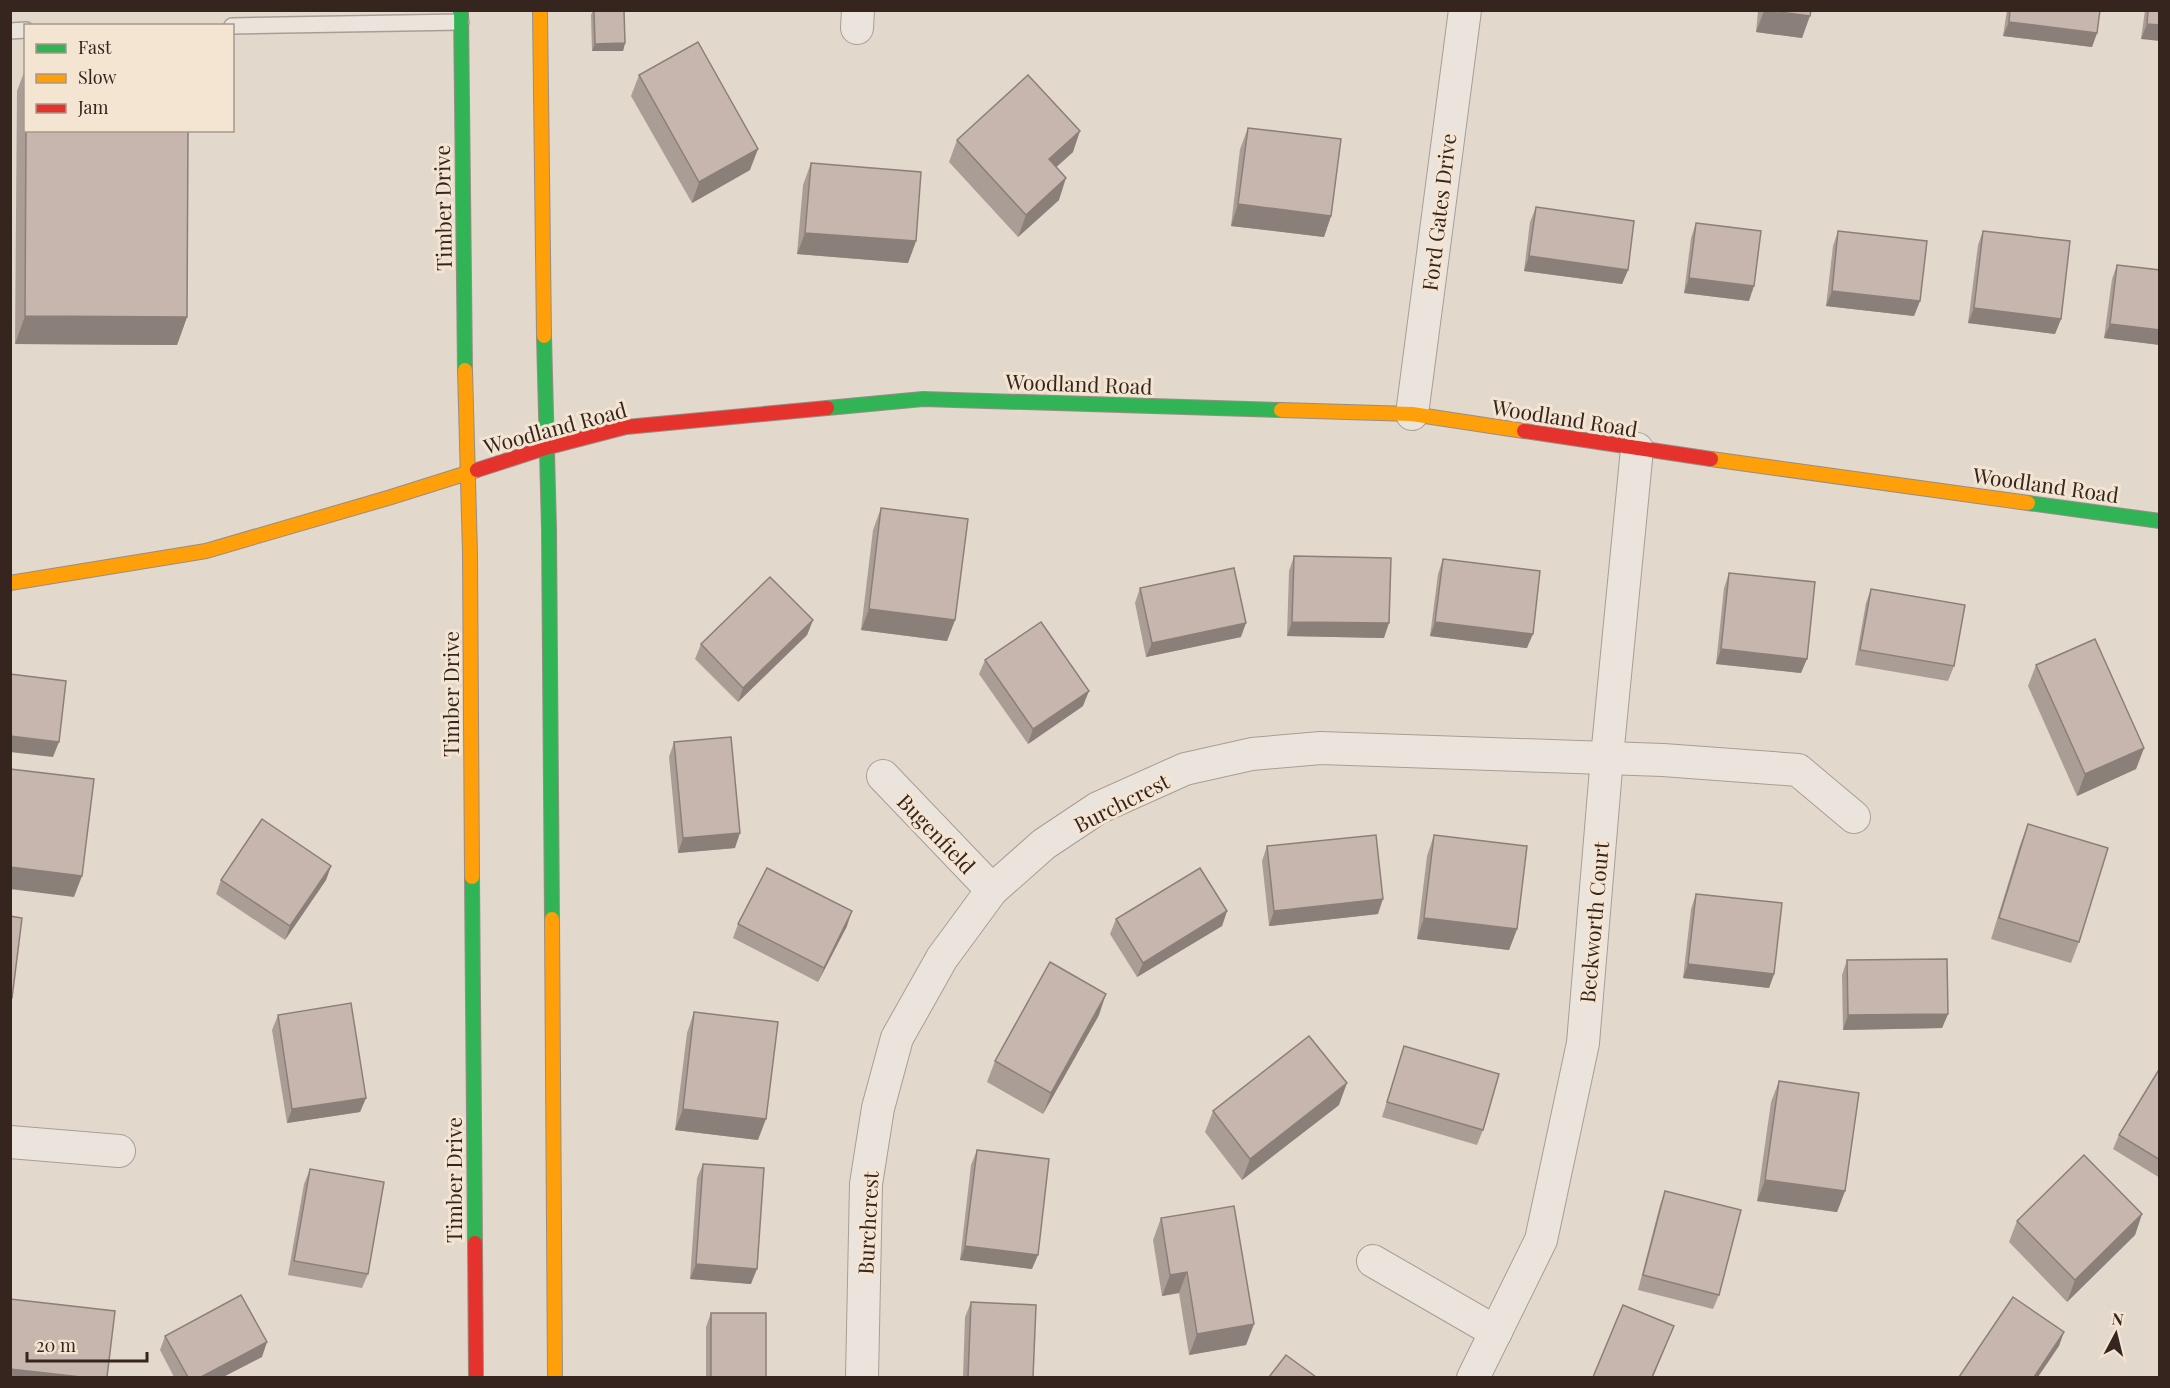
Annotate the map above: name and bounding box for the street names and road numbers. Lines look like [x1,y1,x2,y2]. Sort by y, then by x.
street label: Ford Gates Drive [1414,132,1462,292]
street label: Timber Drive [427,145,457,271]
street label: Woodland Road [1004,366,1153,400]
street label: Woodland Road [1489,392,1640,442]
street label: Woodland Road [479,394,630,460]
street label: Woodland Road [1970,460,2121,508]
street label: Timber Drive [436,631,464,757]
street label: Burchcrest [1069,766,1174,838]
street label: Bugenfield [892,787,982,879]
street label: Beckworth Court [1572,839,1614,1004]
street label: Timber Drive [439,1117,467,1243]
street label: Burchcrest [850,1170,884,1275]

